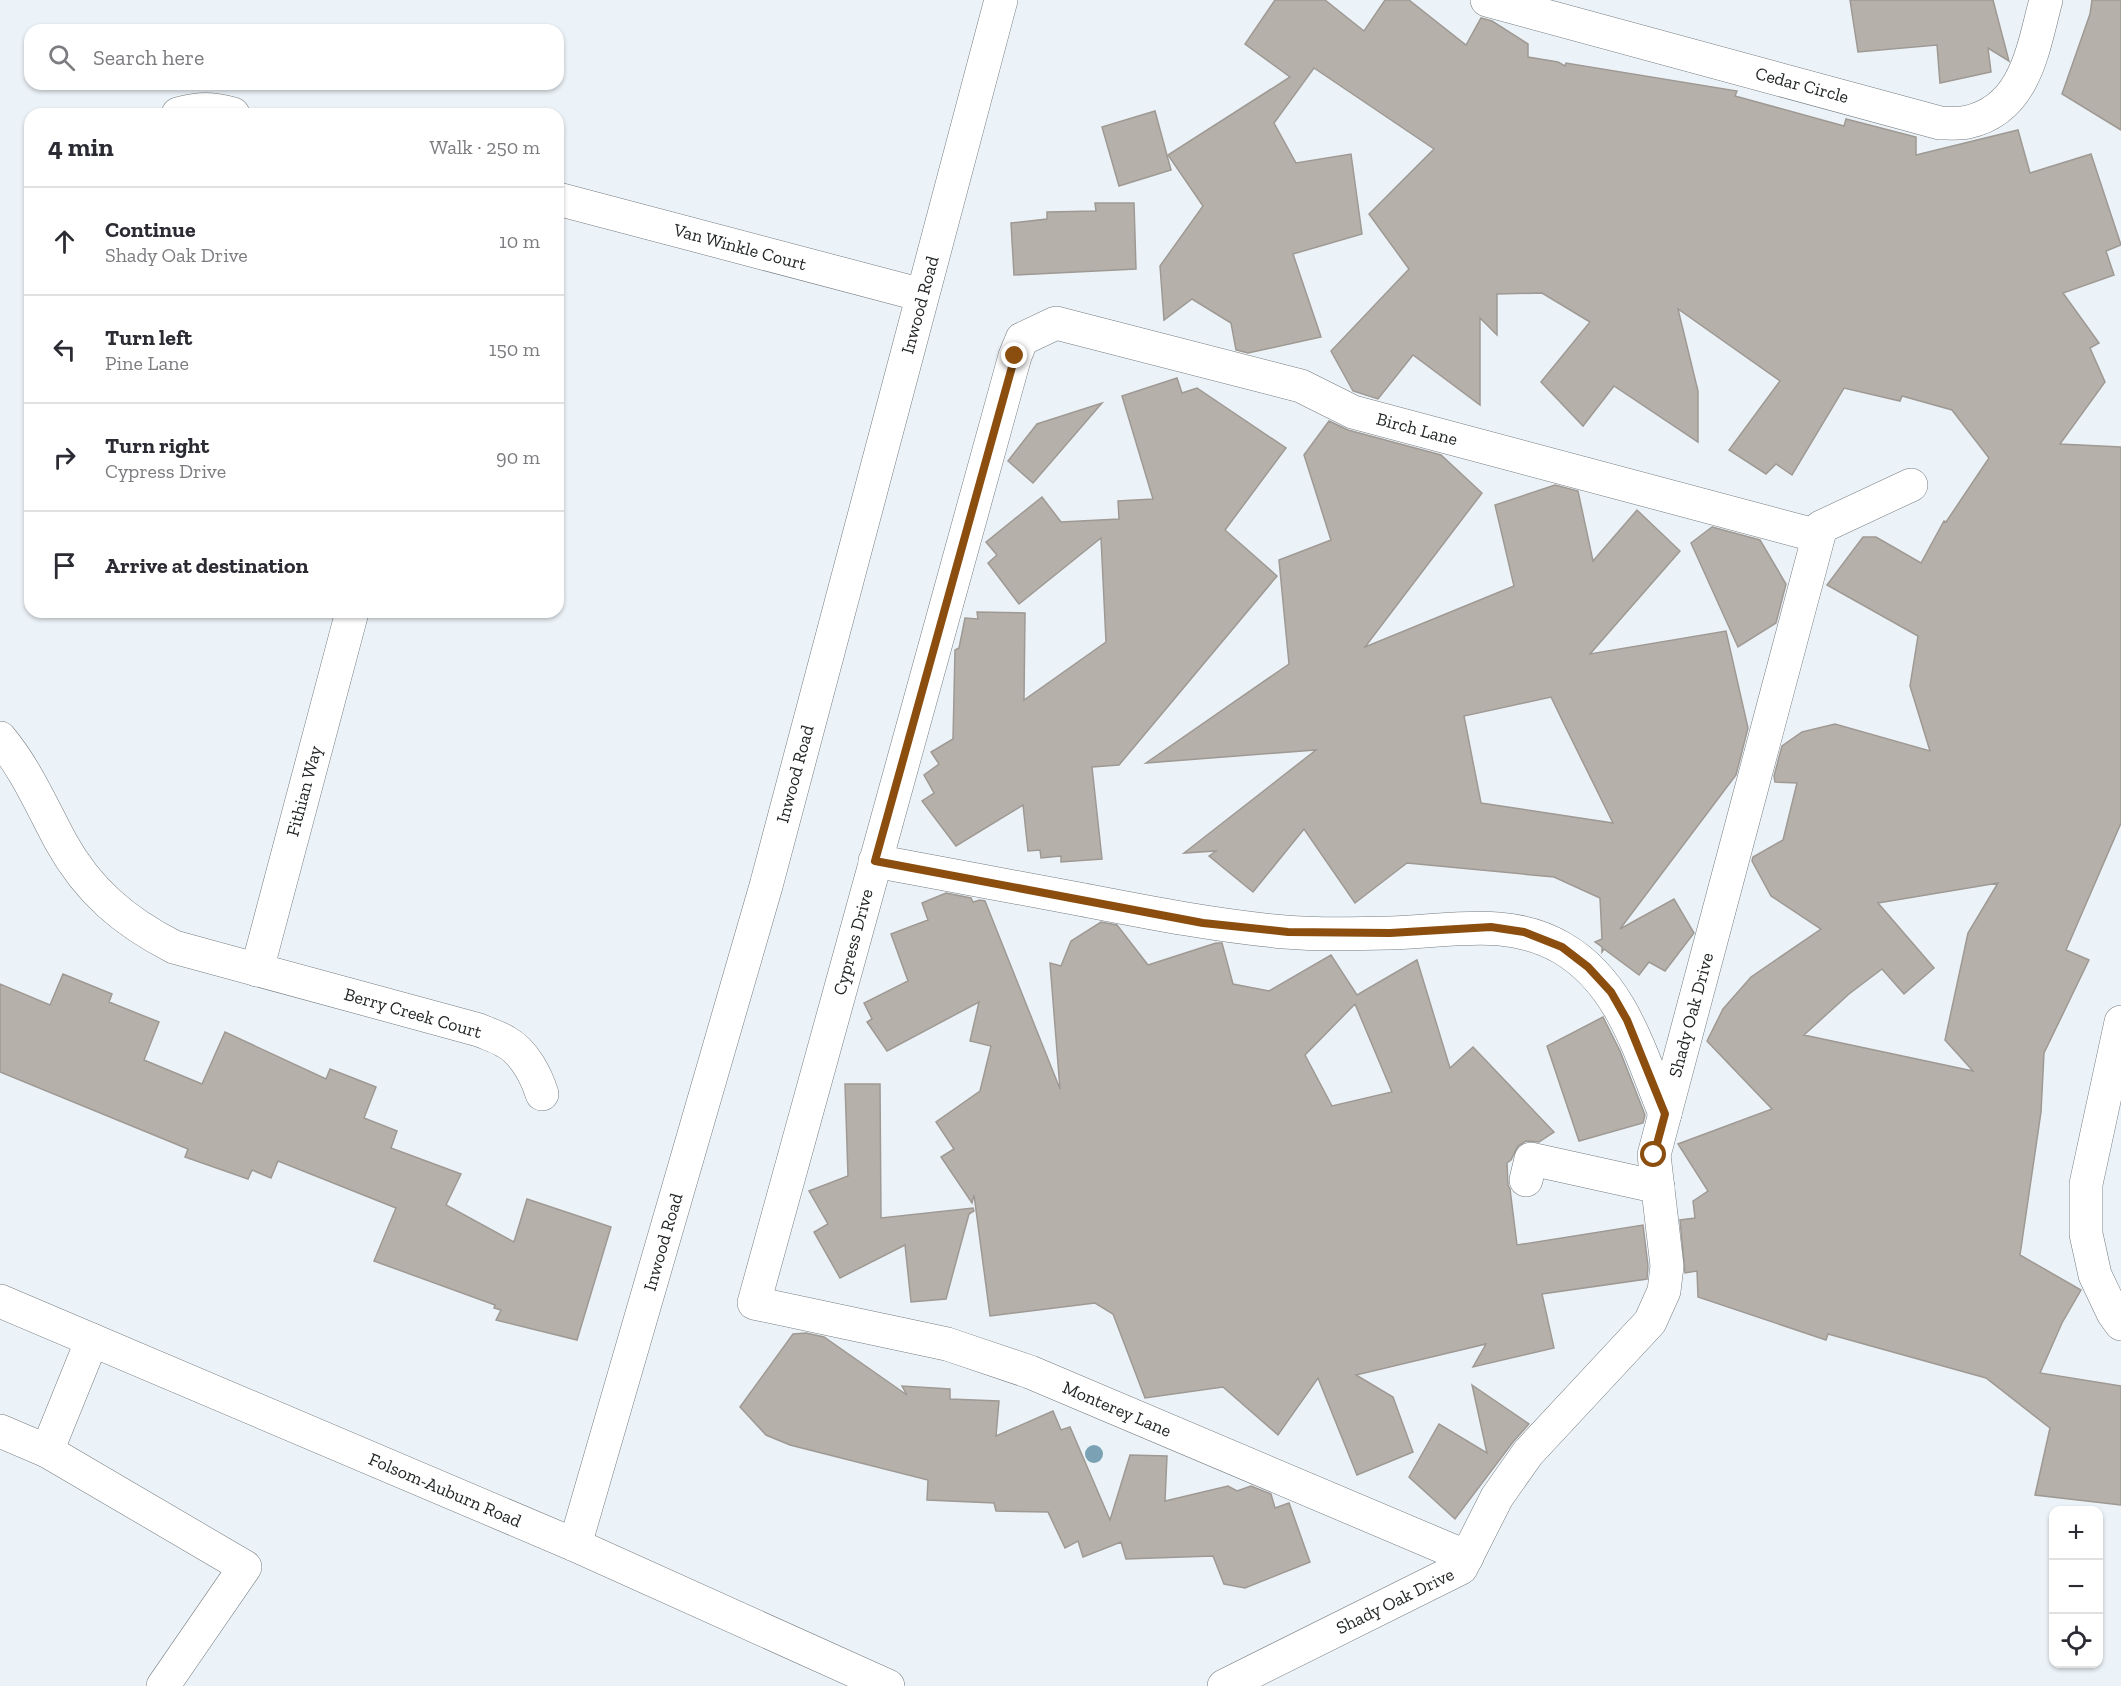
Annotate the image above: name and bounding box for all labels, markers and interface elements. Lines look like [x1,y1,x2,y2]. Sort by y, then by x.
search box [24,24,564,90]
icon: search [45,41,78,74]
text: Search here [93,44,204,71]
street label: Cedar Circle [1753,62,1851,108]
text: 4 min [48,131,114,163]
text: Walk · 250 m [430,135,540,159]
text: Continue [105,216,196,243]
street label: Van Winkle Court [670,218,809,275]
icon: ahead [48,225,81,258]
text: 10 m [499,229,540,253]
text: Shady Oak Drive [105,243,248,267]
street label: Inwood Road [896,254,944,356]
text: Turn left [105,324,192,351]
icon: left [48,333,81,366]
text: 150 m [489,337,540,361]
route end [1001,342,1027,368]
text: Pine Lane [105,351,189,375]
street label: Birch Lane [1374,408,1460,450]
text: Turn right [105,432,209,459]
icon: right [48,441,81,474]
text: 90 m [496,445,540,469]
text: Cypress Drive [105,459,226,483]
icon: arrive [48,549,81,582]
text: Arrive at destination [105,552,308,579]
street label: Inwood Road [771,723,819,825]
street label: Fithian Way [281,743,327,839]
street label: Cypress Drive [828,887,878,997]
street label: Shady Oak Drive [1664,950,1718,1080]
street label: Berry Creek Court [342,983,485,1043]
route start [1640,1141,1666,1167]
street label: Inwood Road [639,1191,687,1293]
street label: Monterey Lane [1059,1376,1175,1442]
street label: Folsom-Auburn Road [365,1448,525,1532]
map controls [2049,1506,2103,1668]
button: + [2049,1506,2103,1560]
button: − [2049,1560,2103,1614]
street label: Shady Oak Drive [1332,1563,1458,1639]
button: locate [2049,1614,2103,1668]

